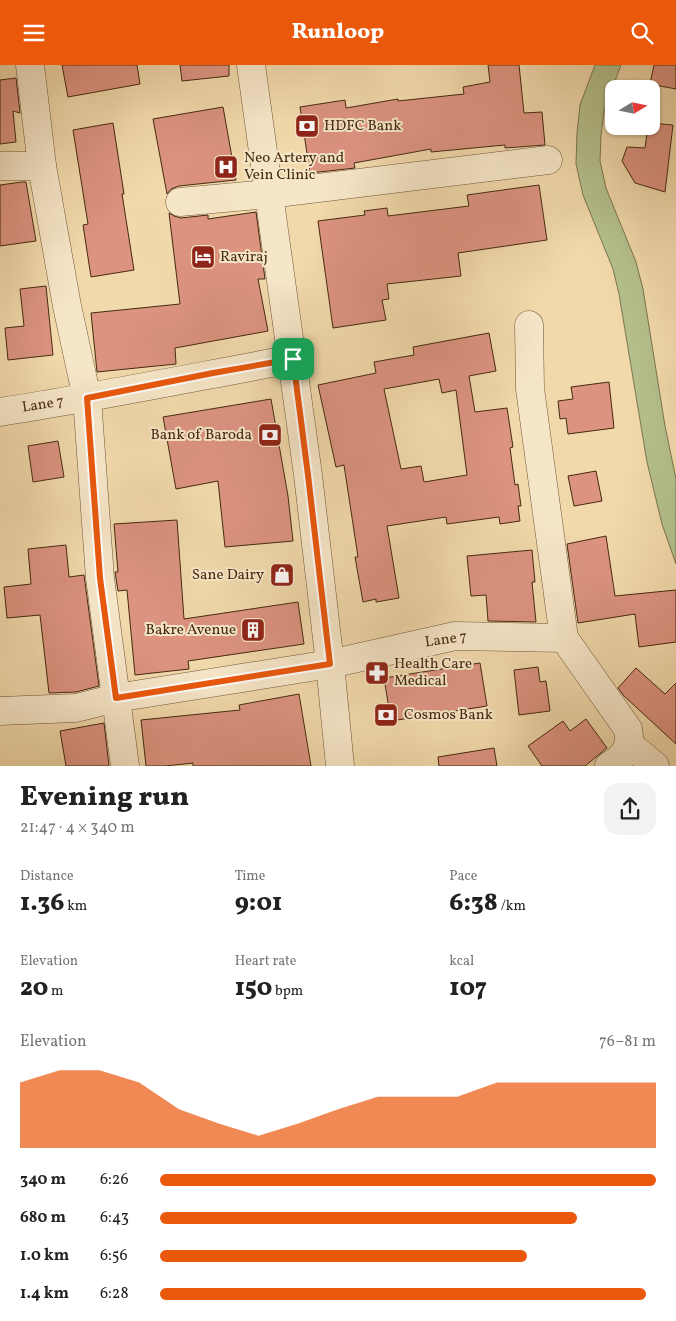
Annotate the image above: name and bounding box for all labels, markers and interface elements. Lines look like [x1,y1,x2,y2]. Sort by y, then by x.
text: Runloop [292,17,384,48]
icon: menu [20,19,48,47]
icon: search [628,19,656,47]
north arrow [605,80,660,135]
map controls [605,80,660,135]
bank icon: HDFC Bank [294,113,320,139]
place label: HDFC Bank [324,116,401,137]
place label: Neo Artery and Vein Clinic [244,148,344,186]
hospital icon: Neo Artery and Vein Clinic [213,154,239,180]
hotel icon: Raviraj [190,244,216,270]
place label: Raviraj [220,247,268,268]
pin [272,338,314,380]
icon: arrive [279,345,307,373]
street label: Lane 7 [21,391,65,419]
bank icon: Bank of Baroda [257,422,283,448]
place label: Bank of Baroda [150,425,252,446]
shop icon: Sane Dairy [269,562,295,588]
place label: Sane Dairy [192,565,264,586]
building icon: Bakre Avenue [240,617,266,643]
place label: Bakre Avenue [146,620,236,641]
street label: Lane 7 [424,627,468,653]
place label: Health Care Medical [394,654,472,692]
pharmacy icon: Health Care Medical [364,660,390,686]
bank icon: Cosmos Bank [373,702,399,728]
place label: Cosmos Bank [404,705,493,726]
text: Evening run [20,778,189,817]
button: share [604,783,656,835]
text: 21:47 · 4 × 340 m [20,817,135,839]
text: Distance [20,867,74,886]
text: Time [235,867,265,886]
text: Pace [449,867,477,886]
text: 1.36 [20,886,64,921]
text: 9:01 [235,886,282,921]
text: 6:38 [449,886,498,921]
text: km [64,897,87,916]
text: /km [498,897,526,916]
text: Elevation [20,952,78,971]
text: Heart rate [235,952,296,971]
text: kcal [449,952,474,971]
text: 20 [20,971,48,1006]
text: 150 [235,971,272,1006]
text: 107 [449,971,487,1006]
text: m [48,982,64,1001]
text: bpm [272,982,303,1001]
text: Elevation [20,1031,87,1053]
text: 76–81 m [599,1031,656,1053]
text: 340 m [20,1169,66,1191]
text: 6:26 [100,1169,129,1191]
text: 680 m [20,1207,66,1229]
text: 6:43 [100,1207,129,1229]
text: 1.0 km [20,1245,69,1267]
text: 6:56 [100,1245,128,1267]
text: 1.4 km [20,1283,69,1305]
text: 6:28 [100,1283,129,1305]

